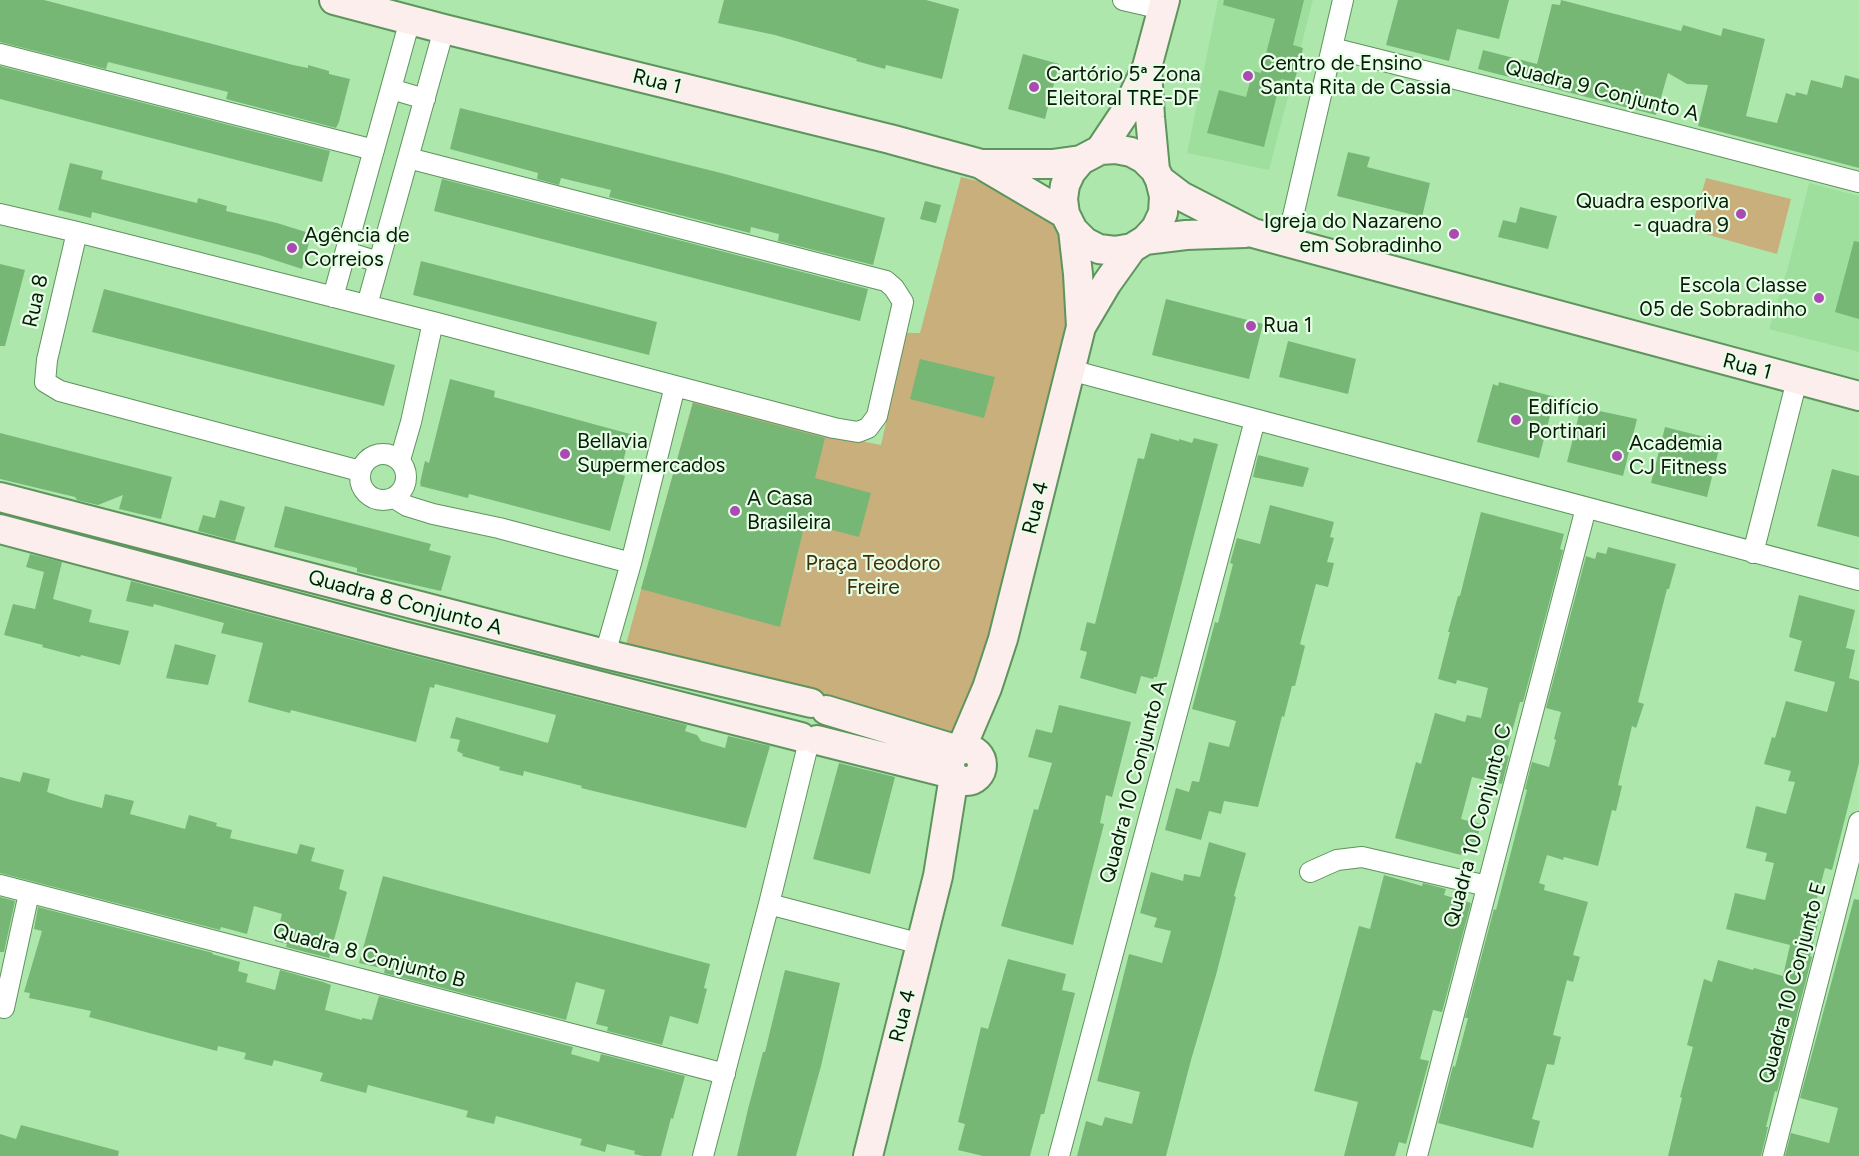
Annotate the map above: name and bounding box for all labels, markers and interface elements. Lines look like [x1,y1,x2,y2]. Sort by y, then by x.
place label: Centro de Ensino Santa Rita de Cassia [1260,51,1451,101]
street label: Quadra 9 Conjunto A [1503,55,1701,127]
place label: Cartório 5ª Zona Eleitoral TRE-DF [1046,62,1201,112]
street label: Rua 1 [630,64,684,100]
marker: Centro de Ensino Santa Rita de Cassia [1241,69,1255,83]
marker: Cartório 5ª Zona Eleitoral TRE-DF [1027,80,1041,94]
place label: Quadra esporiva - quadra 9 [1576,189,1729,239]
marker: Quadra esporiva - quadra 9 [1734,207,1748,221]
place label: Igreja do Nazareno em Sobradinho [1264,209,1442,259]
place label: Agência de Correios [304,223,410,273]
marker: Igreja do Nazareno em Sobradinho [1447,227,1461,241]
marker: Agência de Correios [285,241,299,255]
street label: Rua 8 [18,272,54,330]
place label: Escola Classe 05 de Sobradinho [1639,273,1807,323]
marker: Escola Classe 05 de Sobradinho [1812,291,1826,305]
place label: Rua 1 [1263,313,1312,339]
marker: Rua 1 [1244,319,1258,333]
street label: Rua 1 [1720,348,1774,386]
place label: Edifício Portinari [1528,395,1606,445]
marker: Edifício Portinari [1509,413,1523,427]
place label: Bellavia Supermercados [577,429,725,479]
place label: Academia CJ Fitness [1629,431,1727,481]
marker: Bellavia Supermercados [558,447,572,461]
marker: Academia CJ Fitness [1610,449,1624,463]
street label: Rua 4 [1017,479,1055,537]
place label: A Casa Brasileira [747,486,831,536]
marker: A Casa Brasileira [728,504,742,518]
park label: Praça Teodoro Freire [806,551,940,601]
street label: Quadra 8 Conjunto A [305,565,505,641]
street label: Quadra 10 Conjunto A [1095,678,1173,886]
street label: Quadra 10 Conjunto C [1439,721,1517,931]
street label: Quadra 10 Conjunto E [1754,880,1832,1086]
street label: Quadra 8 Conjunto B [270,918,468,994]
street label: Rua 4 [884,987,922,1045]

